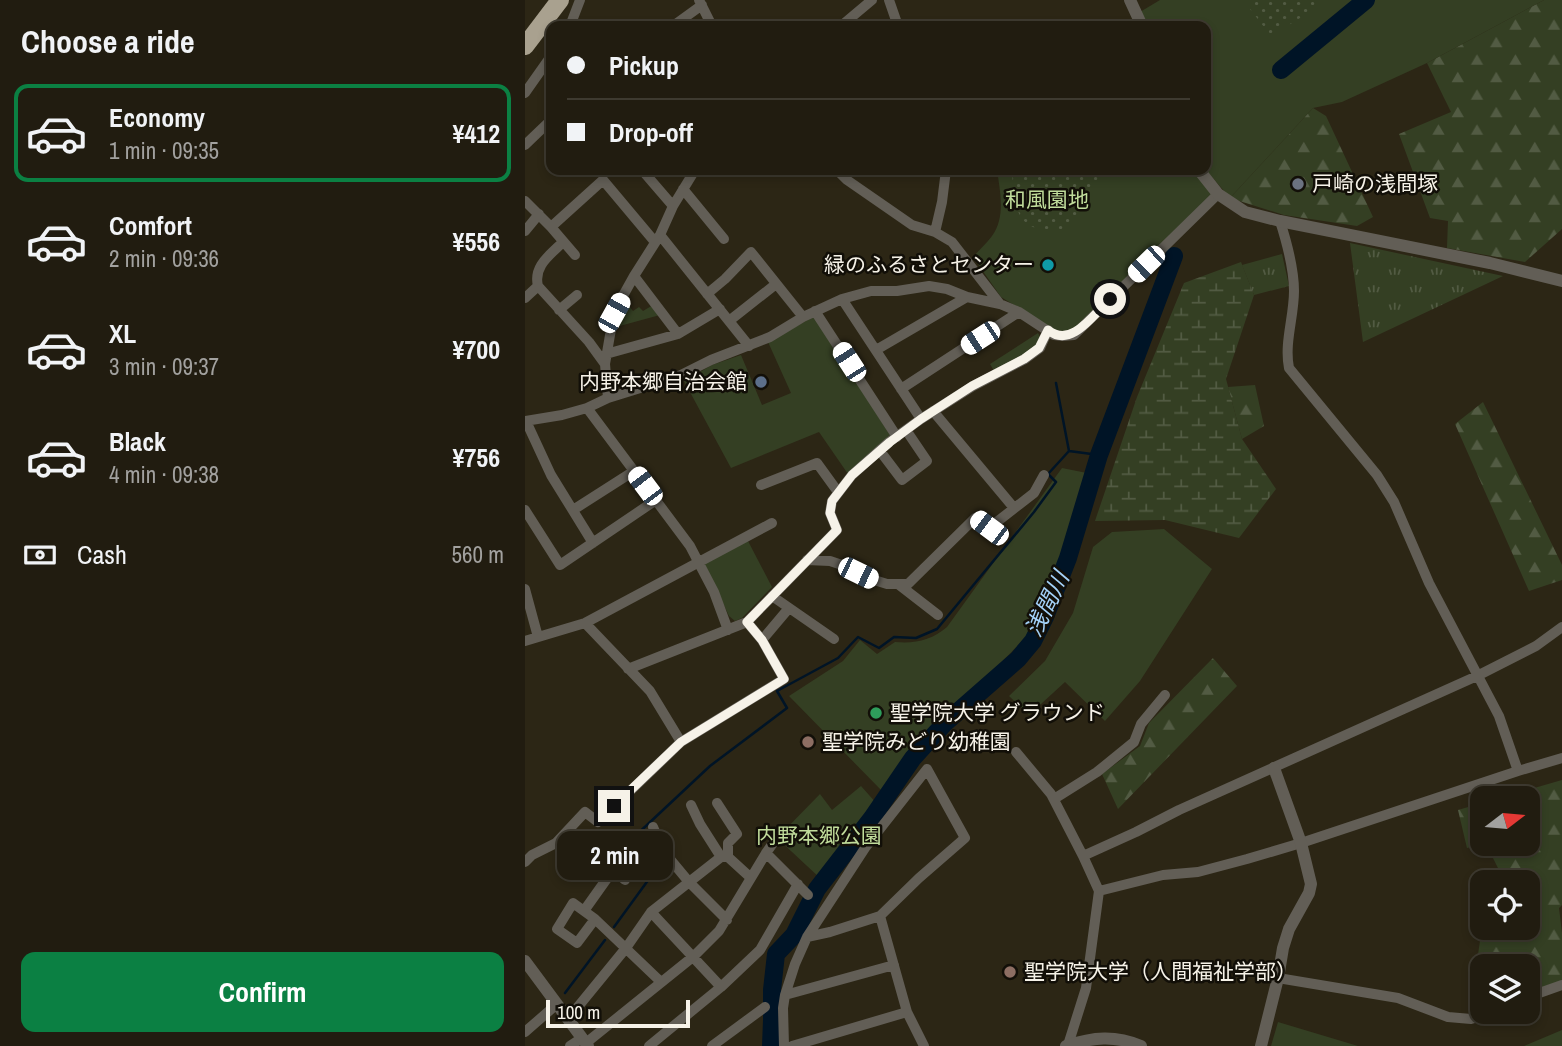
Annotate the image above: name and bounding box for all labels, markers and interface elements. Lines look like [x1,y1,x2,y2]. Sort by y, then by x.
text: Choose a ride [21,20,195,63]
text: Pickup [609,48,679,83]
text: Economy [109,100,205,135]
icon: car [25,102,88,165]
text: Drop-off [609,115,693,150]
text: ¥412 [453,116,500,151]
text: 1 min · 09:35 [109,135,219,166]
place label: 戸崎の浅間塚 [1312,169,1438,198]
marker: 戸崎の浅間塚 [1290,176,1306,192]
park label: 和風園地 [1005,185,1089,214]
text: Comfort [109,208,192,243]
icon: car [25,210,88,273]
text: ¥556 [453,224,500,259]
car [1124,242,1169,286]
text: 2 min · 09:36 [109,243,219,274]
place label: 緑のふるさとセンター [824,250,1034,279]
marker: 緑のふるさとセンター [1040,257,1056,273]
route start [1094,283,1126,315]
car [595,290,634,336]
text: XL [109,316,136,351]
icon: car [25,318,88,381]
car [957,318,1004,358]
text: ¥700 [453,332,500,367]
car [829,339,870,385]
text: 3 min · 09:37 [109,351,219,382]
place label: 内野本郷自治会館 [579,367,747,396]
marker: 内野本郷自治会館 [753,374,769,390]
text: Black [109,424,166,459]
icon: car [25,426,88,489]
text: ¥756 [453,440,500,475]
text: 4 min · 09:38 [109,459,219,490]
car [624,463,667,509]
car [966,507,1013,549]
icon: cash [21,536,59,574]
text: Cash [77,537,127,572]
text: 560 m [452,539,504,570]
car [835,554,882,592]
water label: 浅間川 [1017,563,1077,642]
place label: 聖学院大学 グラウンド [890,698,1105,727]
marker: 聖学院大学 グラウンド [868,705,884,721]
place label: 聖学院みどり幼稚園 [822,727,1011,756]
marker: 聖学院みどり幼稚園 [800,734,816,750]
north arrow [1470,786,1540,856]
map controls [1470,786,1540,1024]
route end [598,790,630,822]
park label: 内野本郷公園 [756,821,882,850]
callout: 2 min [556,830,672,880]
text: 2 min [590,840,640,871]
button: locate [1470,870,1540,940]
button: Confirm [21,952,504,1032]
button: layers [1470,954,1540,1024]
place label: 聖学院大学（人間福祉学部） [1024,957,1297,986]
marker: 聖学院大学（人間福祉学部） [1002,964,1018,980]
scale bar [546,997,689,1029]
text: 100 m [557,999,600,1025]

